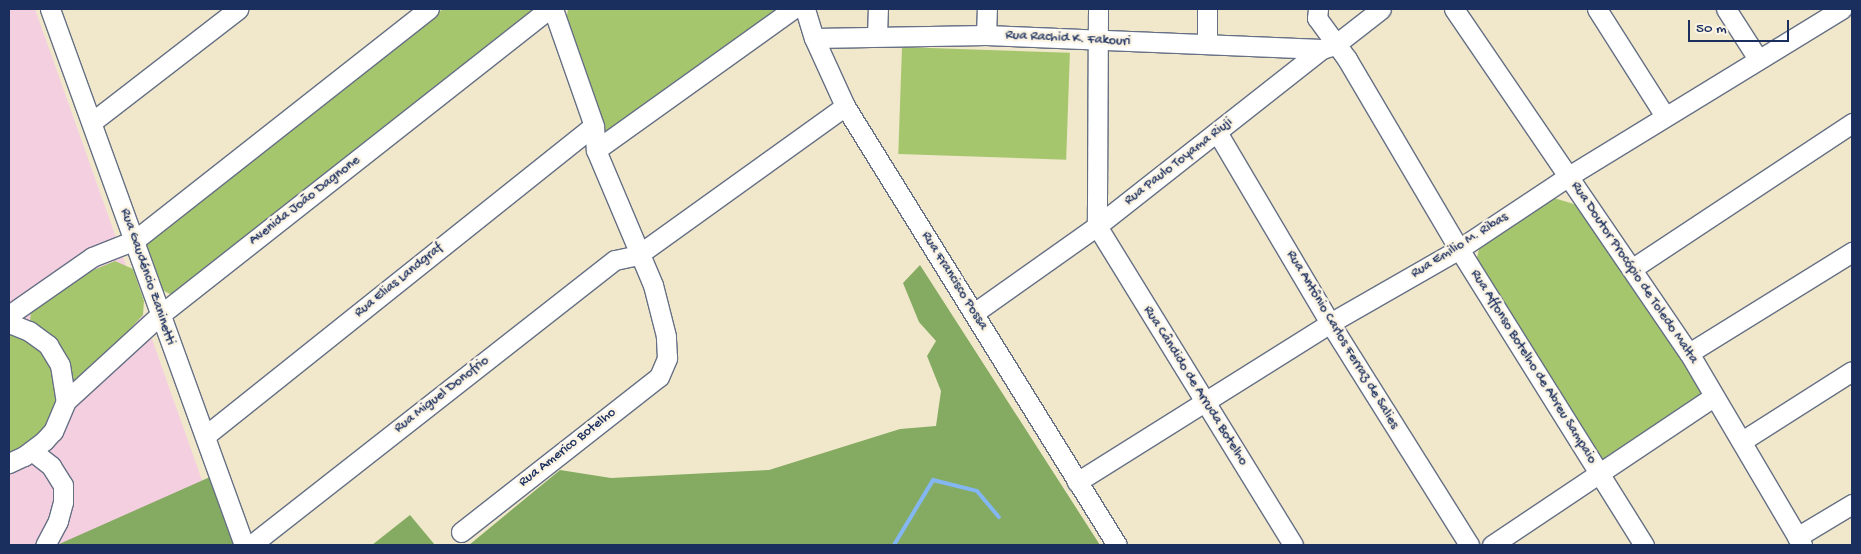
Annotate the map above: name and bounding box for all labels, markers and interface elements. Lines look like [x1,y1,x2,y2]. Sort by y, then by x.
scale bar [1691,10,1792,42]
text: 50 m [1696,20,1727,38]
street label: Rua Rachid K. Fakouri [1005,27,1131,51]
street label: Rua Paulo Toyama Riuji [1121,114,1237,210]
street label: Avenida João Dagnone [246,152,364,250]
street label: Rua Doutor Procópio de Toledo Malta [1567,179,1701,367]
street label: Rua Gaudéncio Zaninetti [116,206,178,348]
street label: Rua Emilio M. Ribas [1408,209,1512,283]
street label: Rua Francisco Possa [917,229,991,333]
street label: Rua Elias Landgraf [351,240,447,322]
street label: Rua Antônio Carlos Ferraz de Salies [1282,248,1402,432]
street label: Rua Affonso Botelho de Abreu Sampaio [1466,267,1600,467]
street label: Rua Cândido de Arruda Botelho [1139,303,1251,469]
street label: Rua Miguel Donofrio [391,353,493,437]
street label: Rua Americo Botelho [516,405,620,491]

